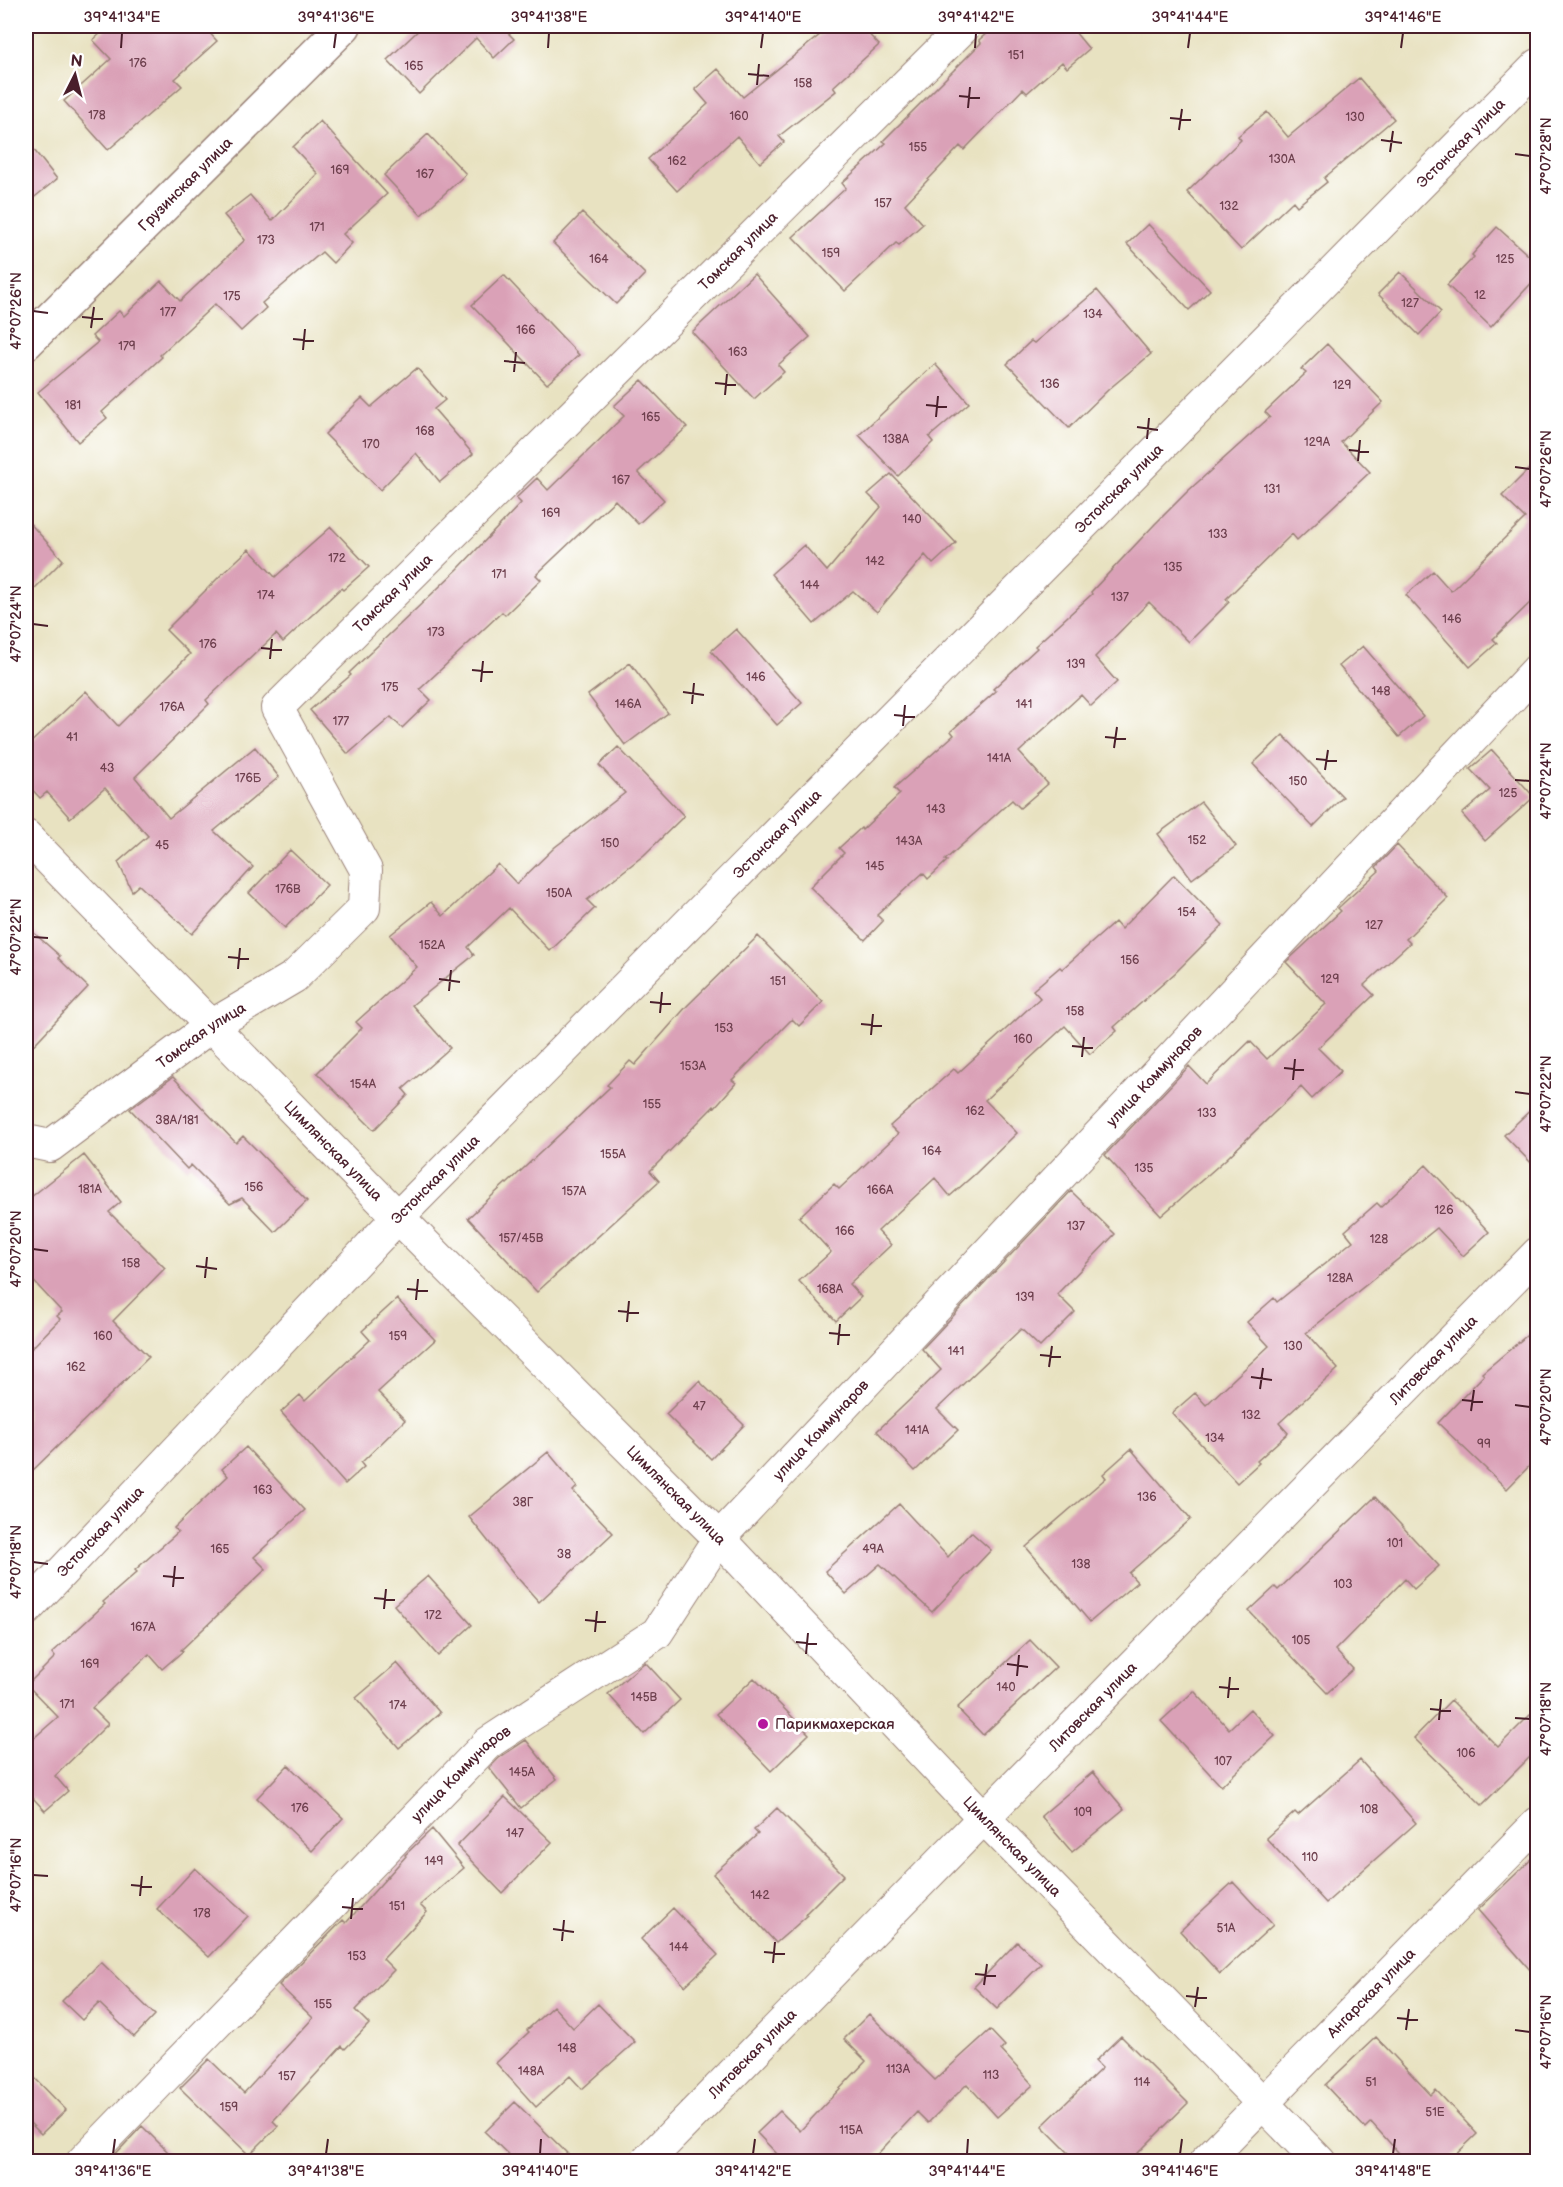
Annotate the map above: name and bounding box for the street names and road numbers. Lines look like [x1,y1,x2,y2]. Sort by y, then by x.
street label: Эстонская улица [1412,94,1509,192]
street label: Грузинская улица [134,133,237,235]
street label: Томская улица [694,207,782,295]
street label: Эстонская улица [1070,440,1167,537]
street label: Томская улица [349,550,437,637]
street label: Эстонская улица [729,785,826,883]
street label: Томская улица [153,998,249,1073]
street label: улица Коммунаров [1102,1022,1206,1131]
street label: Цимлянская улица [280,1097,387,1205]
street label: Эстонская улица [387,1131,484,1228]
street label: Литовская улица [1384,1311,1482,1409]
street label: улица Коммунаров [769,1376,873,1484]
street label: Цимлянская улица [622,1441,730,1549]
street label: Эстонская улица [53,1482,148,1581]
street label: Литовская улица [1044,1658,1141,1756]
street label: улица Коммунаров [407,1721,514,1826]
street label: Цимлянская улица [959,1792,1065,1901]
street label: Ангарская улица [1322,1944,1419,2043]
street label: Литовская улица [704,2005,801,2103]

